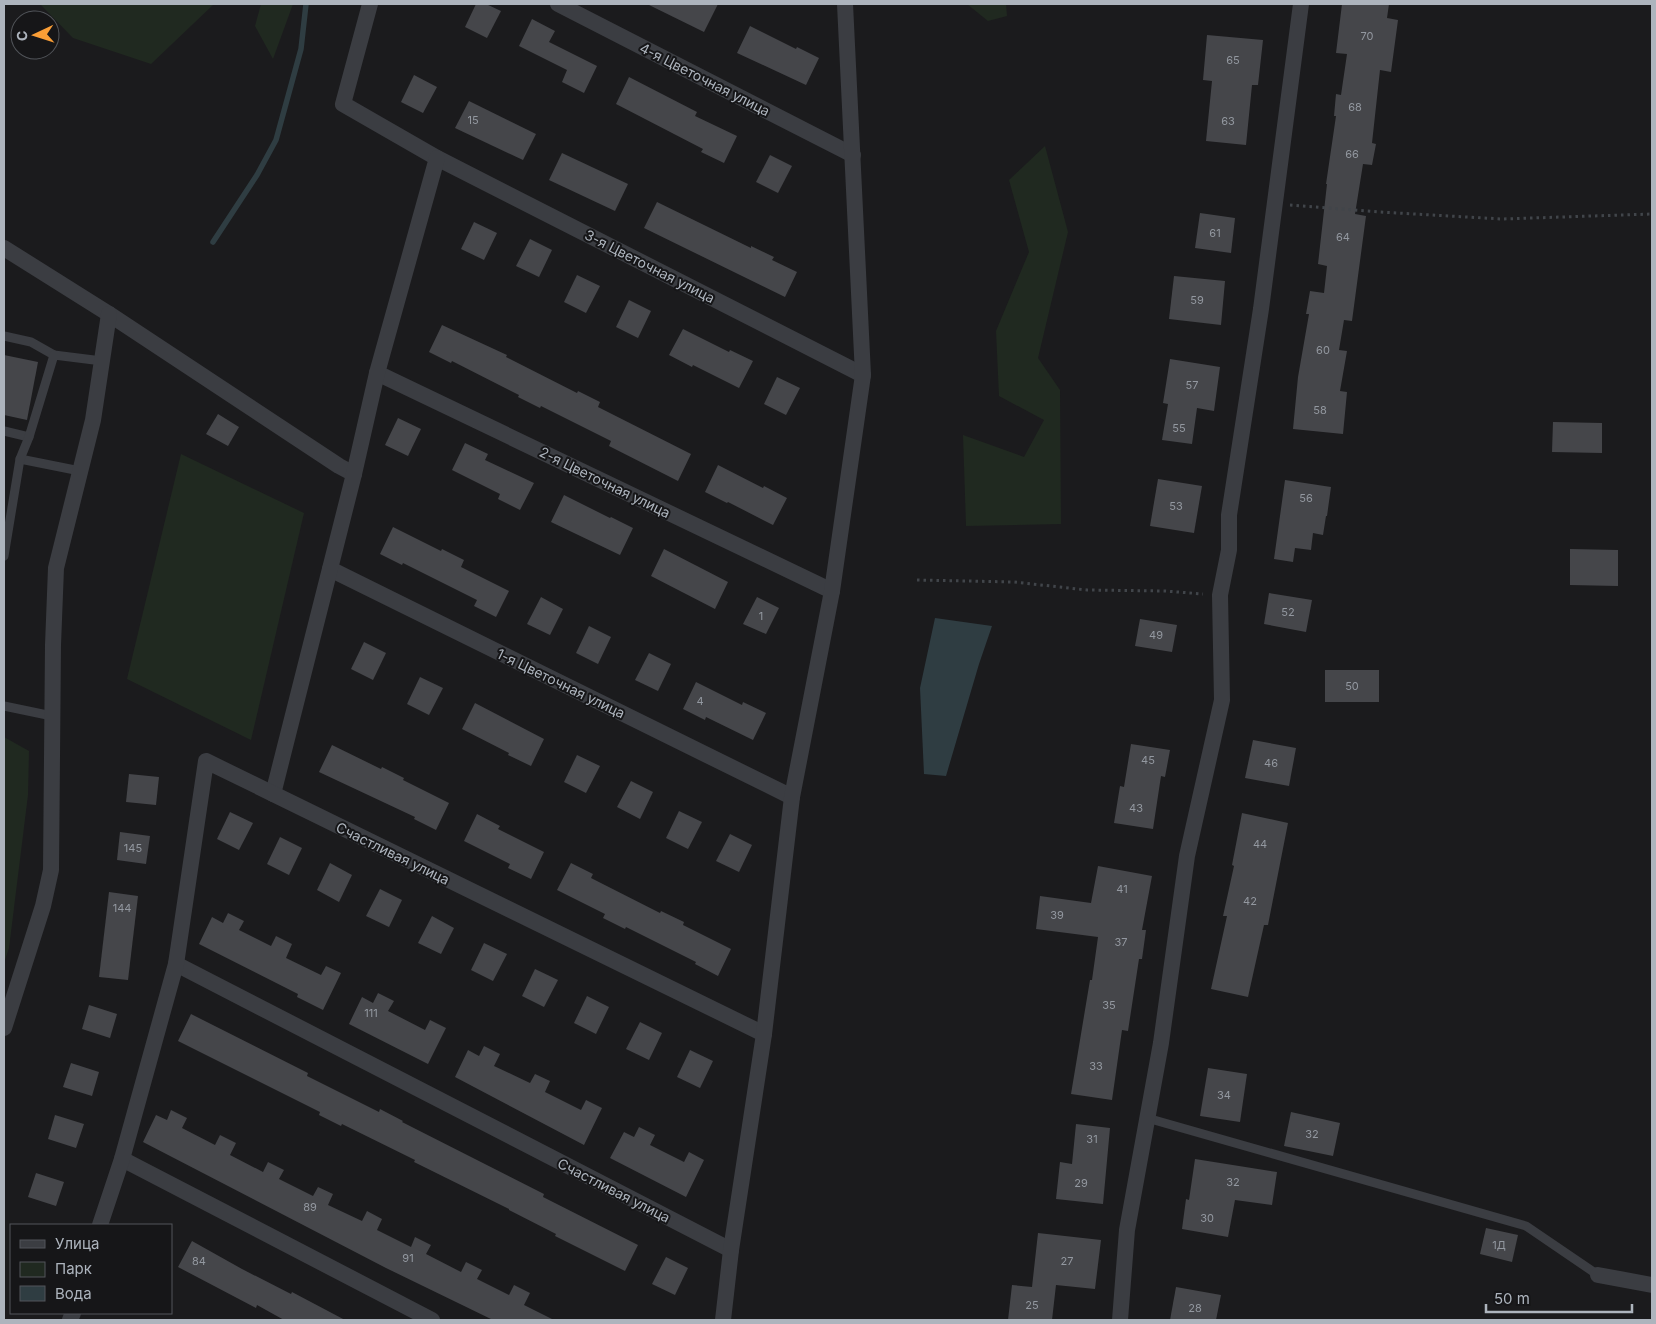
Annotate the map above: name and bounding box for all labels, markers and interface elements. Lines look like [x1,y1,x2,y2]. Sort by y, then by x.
north arrow [10,10,60,60]
house number: 70 [1361,29,1374,43]
text: С [13,30,30,42]
street label: 4-я Цветочная улица [637,39,773,119]
house number: 65 [1226,53,1240,67]
house number: 68 [1348,100,1362,114]
house number: 15 [467,113,479,127]
house number: 63 [1221,114,1235,128]
house number: 66 [1345,147,1359,161]
street label: 3-я Цветочная улица [582,226,718,306]
house number: 61 [1209,226,1221,240]
house number: 64 [1336,230,1350,244]
house number: 59 [1190,293,1204,307]
house number: 60 [1316,343,1330,357]
house number: 57 [1186,378,1198,392]
house number: 58 [1313,403,1327,417]
house number: 55 [1172,421,1186,435]
street label: 2-я Цветочная улица [537,443,673,521]
house number: 56 [1299,491,1313,505]
house number: 53 [1169,499,1183,513]
house number: 52 [1281,605,1295,619]
house number: 1 [759,609,763,623]
house number: 49 [1149,628,1163,642]
street label: 1-я Цветочная улица [494,645,628,721]
house number: 50 [1345,679,1359,693]
house number: 4 [696,694,704,708]
house number: 45 [1141,753,1155,767]
house number: 46 [1264,756,1278,770]
house number: 43 [1129,801,1143,815]
street label: Счастливая улица [333,818,453,888]
house number: 44 [1253,837,1267,851]
house number: 145 [124,841,142,855]
house number: 41 [1116,882,1128,896]
house number: 42 [1243,894,1257,908]
house number: 144 [113,901,131,915]
house number: 39 [1050,908,1064,922]
house number: 37 [1114,935,1128,949]
house number: 35 [1102,998,1116,1012]
house number: 111 [364,1006,378,1020]
house number: 33 [1089,1059,1103,1073]
house number: 34 [1217,1088,1231,1102]
house number: 32 [1305,1127,1319,1141]
house number: 31 [1086,1132,1098,1146]
street label: Счастливая улица [555,1154,673,1226]
house number: 32 [1226,1175,1240,1189]
house number: 29 [1074,1176,1088,1190]
house number: 89 [303,1200,317,1214]
house number: 30 [1200,1211,1214,1225]
legend [10,1224,172,1314]
text: Улица [55,1234,99,1253]
house number: 1Д [1492,1238,1506,1252]
house number: 91 [402,1251,414,1265]
house number: 84 [192,1254,206,1268]
house number: 27 [1061,1254,1073,1268]
text: Парк [55,1259,92,1278]
scale bar [1486,1282,1632,1314]
text: Вода [55,1284,92,1303]
text: 50 m [1494,1289,1530,1308]
house number: 25 [1025,1298,1039,1312]
house number: 28 [1188,1301,1202,1315]

